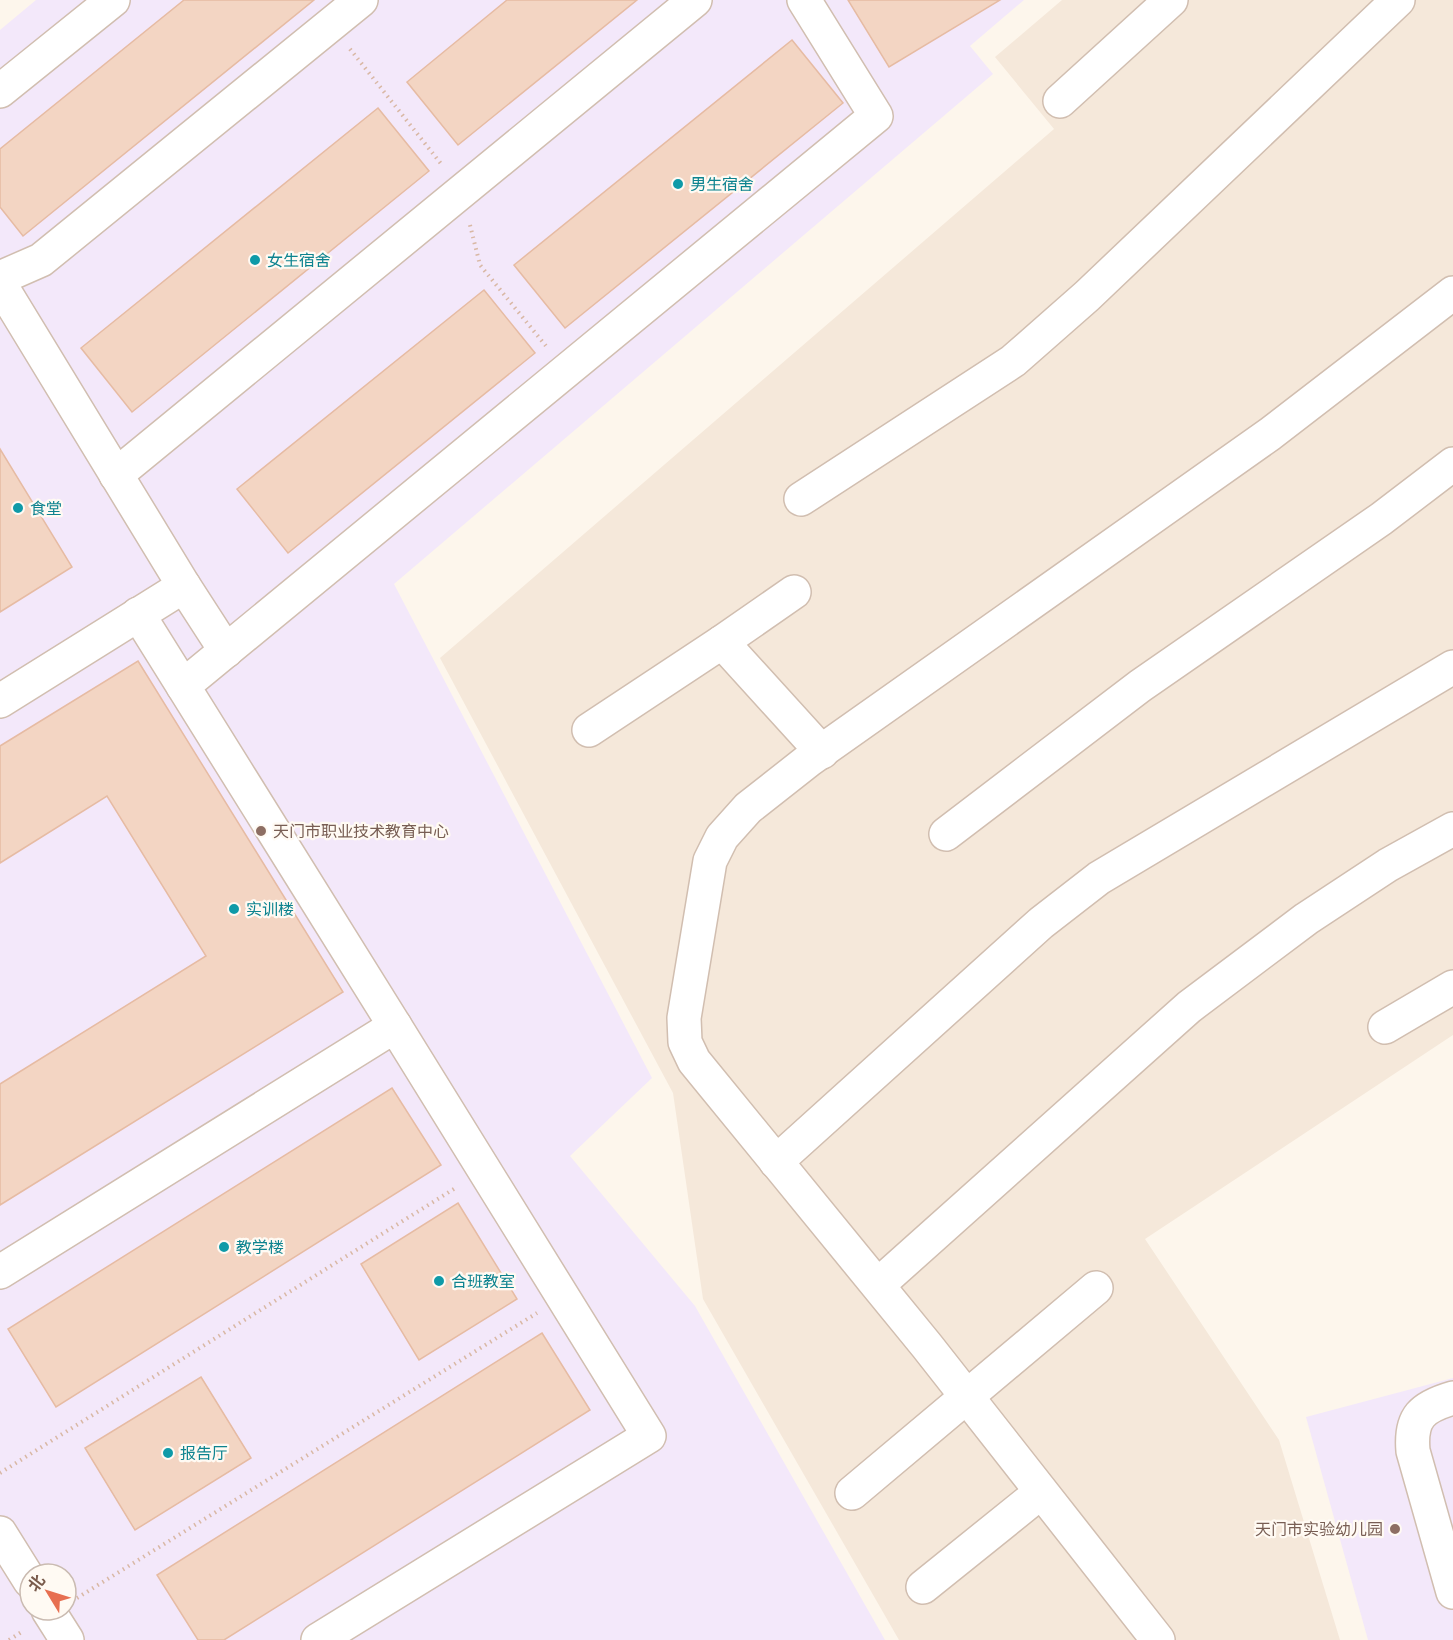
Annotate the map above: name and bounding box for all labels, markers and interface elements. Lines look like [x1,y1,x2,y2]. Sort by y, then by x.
place label: 男生宿舍 [690,174,754,194]
marker: 男生宿舍 [671,177,685,191]
place label: 女生宿舍 [267,250,331,270]
marker: 女生宿舍 [248,253,262,267]
place label: 食堂 [30,498,62,518]
marker: 食堂 [11,501,25,515]
place label: 天门市职业技术教育中心 [273,821,449,841]
marker: 天门市职业技术教育中心 [254,824,268,838]
place label: 实训楼 [246,899,294,919]
marker: 实训楼 [227,902,241,916]
place label: 教学楼 [236,1237,284,1257]
marker: 教学楼 [217,1240,231,1254]
place label: 合班教室 [451,1271,515,1291]
marker: 合班教室 [432,1274,446,1288]
place label: 报告厅 [180,1443,228,1463]
marker: 报告厅 [161,1446,175,1460]
place label: 天门市实验幼儿园 [1255,1519,1383,1539]
marker: 天门市实验幼儿园 [1388,1522,1402,1536]
north arrow [18,1562,78,1622]
text: 北 [23,1570,49,1595]

